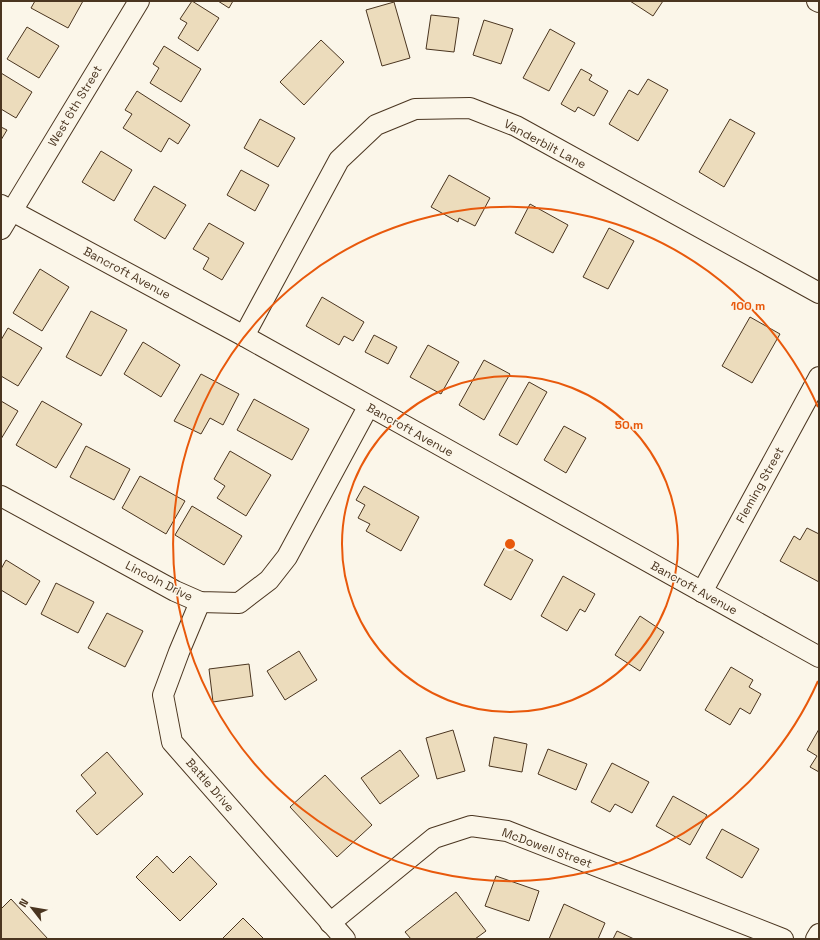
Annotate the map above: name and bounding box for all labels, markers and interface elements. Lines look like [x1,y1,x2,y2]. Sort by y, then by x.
street label: West 6th Street [44,62,106,150]
street label: Vanderbilt Lane [501,116,589,172]
street label: Bancroft Avenue [81,243,173,303]
text: 100 m [731,298,765,314]
street label: Bancroft Avenue [364,400,456,460]
text: 50 m [615,417,643,433]
street label: Fleming Street [732,444,788,526]
centre of rings [503,537,517,551]
street label: Lincoln Drive [123,557,195,605]
street label: Bancroft Avenue [648,558,740,618]
street label: Battle Drive [182,755,238,815]
street label: McDowell Street [500,824,594,872]
north arrow [12,888,52,928]
text: N [16,896,31,910]

